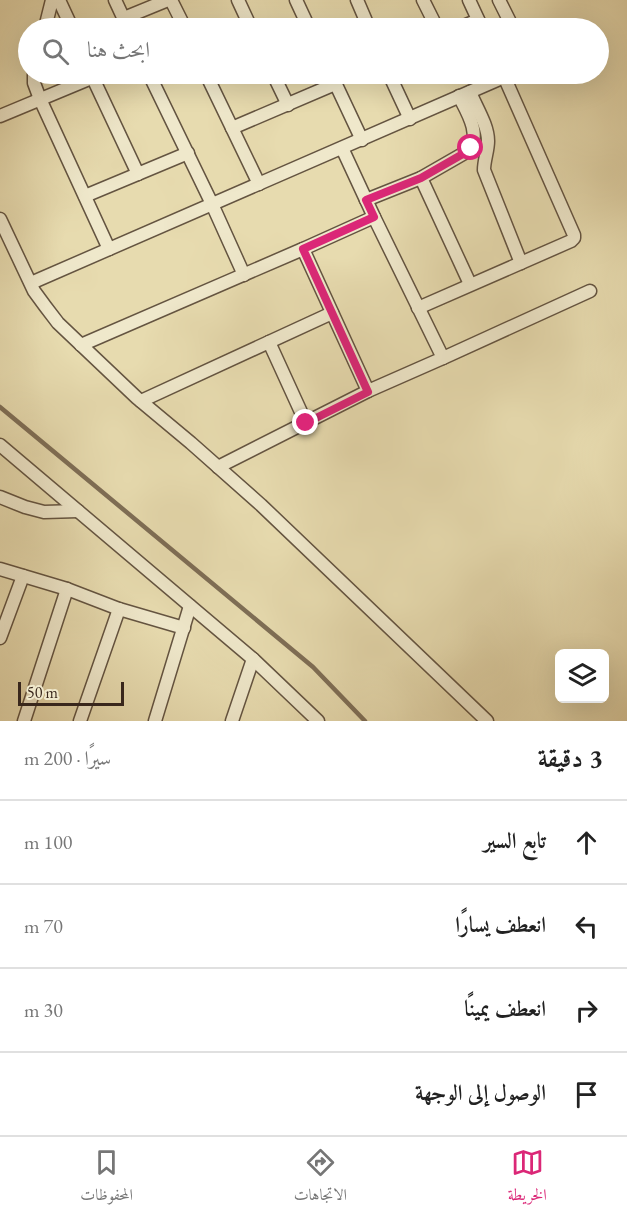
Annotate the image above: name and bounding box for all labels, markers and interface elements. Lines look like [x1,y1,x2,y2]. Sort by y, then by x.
search box [18,18,609,84]
icon: search [39,35,72,68]
text: ابحث هنا [87,35,150,64]
route start [457,134,483,160]
route end [292,409,318,435]
map controls [555,649,609,703]
button: layers [555,649,609,703]
scale bar [18,679,124,706]
text: 50 m [27,682,58,703]
text: 3 دقيقة [538,741,603,775]
text: سيرًا · 200 m [24,745,111,771]
text: تابع السير [483,826,546,855]
icon: ahead [570,826,603,859]
text: 100 m [24,829,72,855]
text: انعطف يسارًا [455,910,546,939]
icon: left [570,910,603,943]
text: 70 m [24,913,63,939]
text: انعطف يمينًا [464,994,546,1023]
icon: right [570,994,603,1027]
text: 30 m [24,997,63,1023]
text: الوصول إلى الوجهة [415,1078,546,1107]
icon: arrive [570,1078,603,1111]
tab: المحفوظات [80,1146,133,1210]
tab: الاتجاهات [294,1146,347,1210]
tab: الخريطة [508,1146,547,1210]

